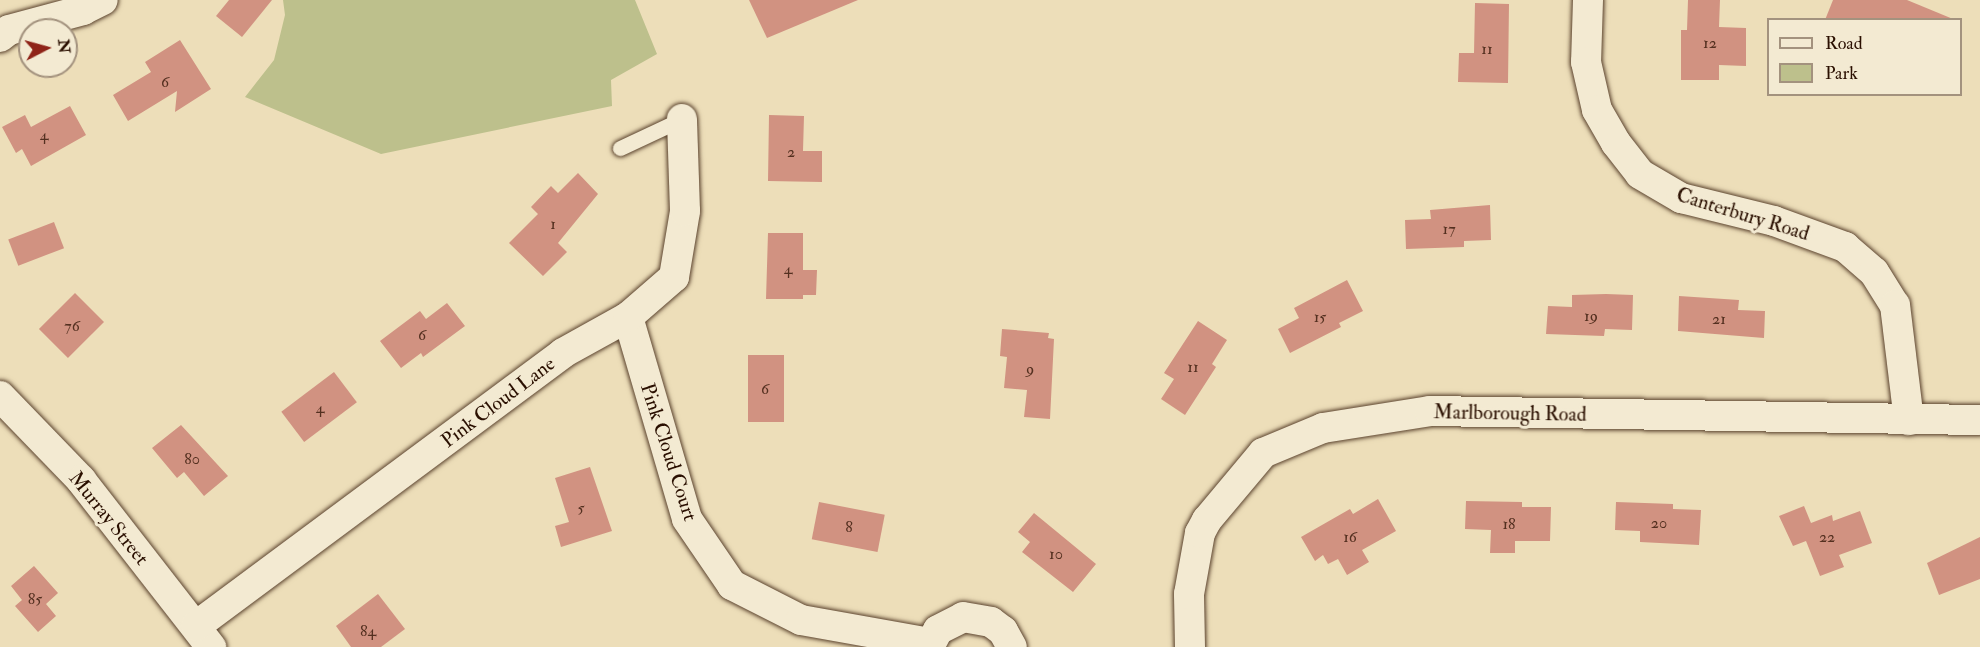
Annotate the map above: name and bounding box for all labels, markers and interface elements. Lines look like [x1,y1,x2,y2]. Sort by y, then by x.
north arrow [18,18,78,78]
legend [1767,18,1962,96]
text: Road [1825,32,1863,55]
house number: 12 [1703,33,1717,53]
text: N [53,38,75,54]
house number: 11 [1481,39,1493,59]
text: Park [1825,62,1858,85]
house number: 6 [161,72,169,92]
house number: 4 [40,125,48,145]
house number: 2 [787,142,795,162]
street label: Canterbury Road [1674,182,1812,246]
house number: 1 [550,214,556,234]
house number: 17 [1442,219,1456,239]
house number: 4 [784,259,792,279]
house number: 19 [1584,306,1598,326]
house number: 15 [1314,307,1326,327]
house number: 21 [1712,309,1726,329]
house number: 76 [64,316,80,336]
house number: 6 [418,325,426,345]
street label: Pink Cloud Lane [436,351,560,453]
house number: 11 [1187,357,1199,377]
house number: 9 [1026,359,1034,379]
house number: 6 [761,379,769,399]
street label: Pink Cloud Court [635,380,703,524]
house number: 4 [316,398,324,418]
street label: Marlborough Road [1433,400,1587,426]
house number: 80 [184,449,200,469]
street label: Murray Street [64,466,154,570]
house number: 5 [577,498,585,518]
house number: 20 [1651,513,1667,533]
house number: 18 [1502,514,1516,534]
house number: 8 [845,517,853,537]
house number: 16 [1343,527,1357,547]
house number: 22 [1819,527,1835,547]
house number: 10 [1049,544,1063,564]
house number: 85 [28,589,42,609]
house number: 84 [360,621,376,641]

